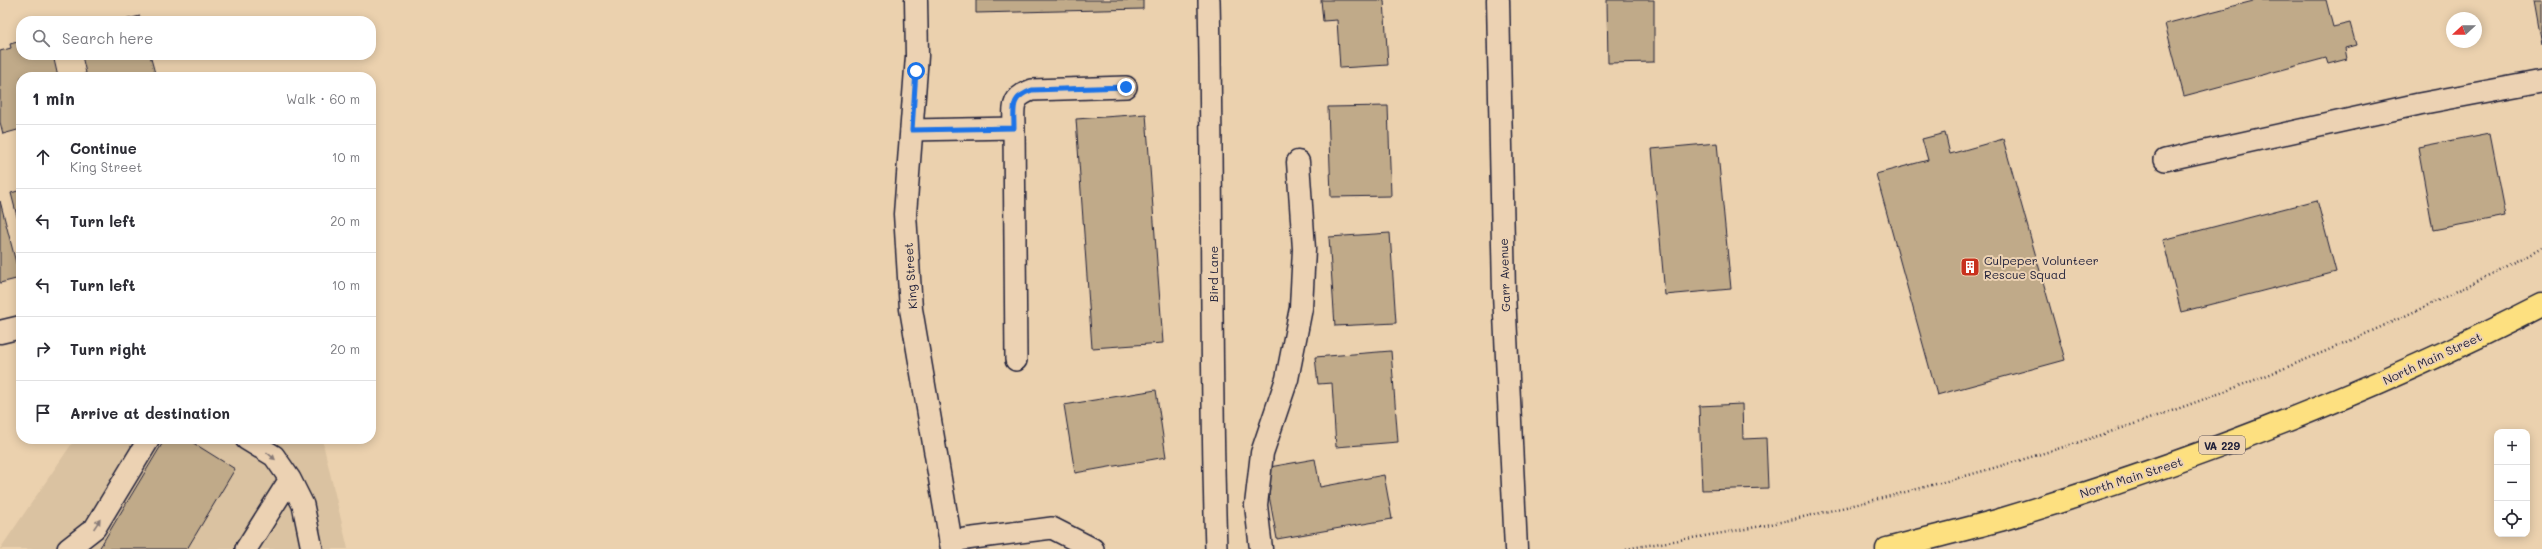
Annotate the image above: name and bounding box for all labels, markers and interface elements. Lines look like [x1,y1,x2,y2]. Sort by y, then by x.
north arrow [2446,12,2482,48]
search box [16,16,376,60]
icon: search [30,27,52,49]
text: Search here [62,28,153,48]
route start [907,62,925,80]
route end [1117,78,1135,96]
text: 1 min [32,87,75,109]
text: Walk · 60 m [286,90,360,107]
text: Continue [70,138,137,158]
icon: ahead [32,146,54,168]
text: 10 m [332,148,360,165]
text: King Street [70,158,142,175]
icon: left [32,210,54,232]
text: Turn left [70,211,135,231]
text: 20 m [330,212,360,229]
street label: Garr Avenue [1495,238,1513,312]
street label: King Street [900,242,920,310]
street label: Bird Lane [1205,246,1221,302]
place label: Culpeper Volunteer Rescue Squad [1984,252,2099,282]
building icon: Culpeper Volunteer Rescue Squad [1959,256,1981,278]
icon: left [32,274,54,296]
text: Turn left [70,275,135,295]
text: 10 m [332,276,360,293]
street label: North Main Street [2380,328,2484,388]
icon: right [32,338,54,360]
text: Turn right [70,339,147,359]
text: 20 m [330,340,360,357]
icon: arrive [32,402,54,424]
text: Arrive at destination [70,403,230,423]
map controls [2494,429,2530,537]
button: + [2494,429,2530,465]
road number: VA 229 [2199,436,2245,454]
one-way arrow [266,451,276,460]
street label: North Main Street [2078,453,2184,501]
button: − [2494,465,2530,501]
button: locate [2494,501,2530,537]
one-way arrow [94,518,101,530]

